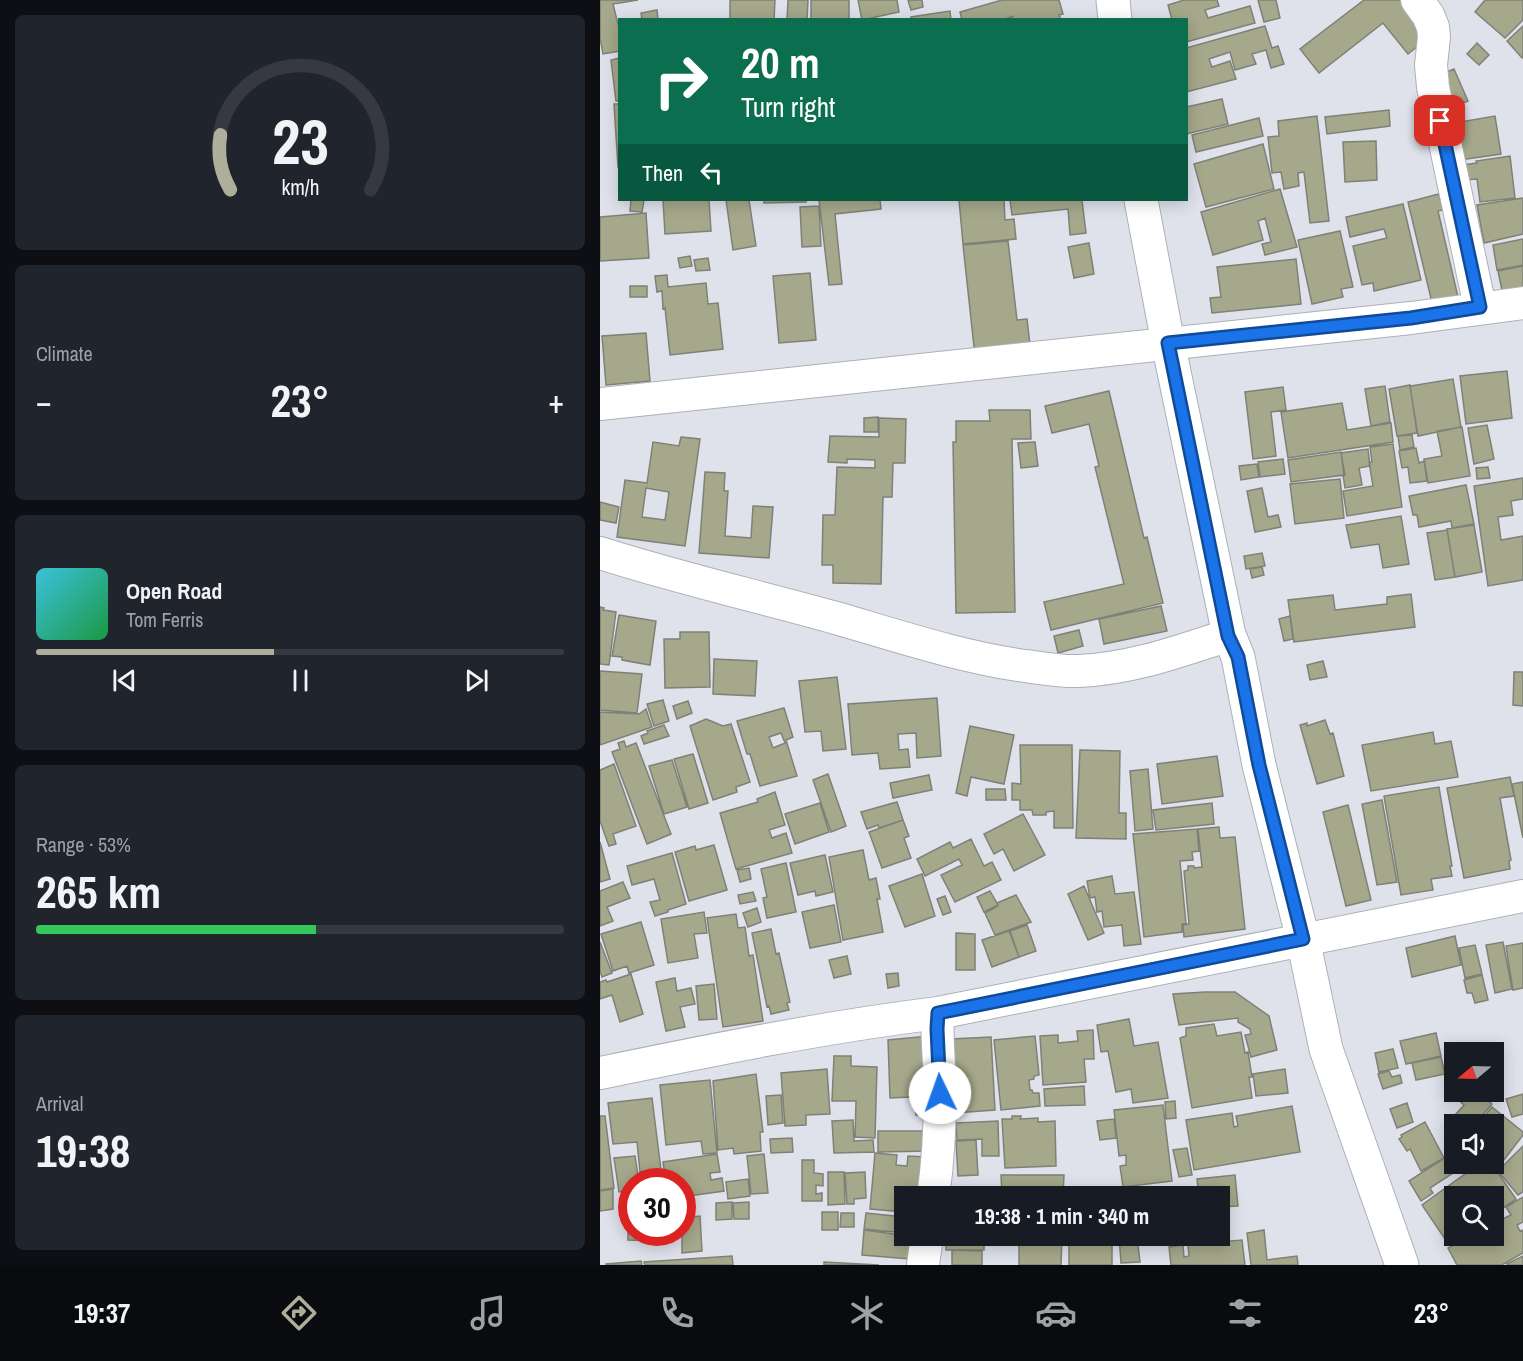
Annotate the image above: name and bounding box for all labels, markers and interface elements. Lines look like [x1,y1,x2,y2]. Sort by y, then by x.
text: 20 m [741,35,820,91]
icon: right [642,42,720,120]
text: Turn right [741,89,835,125]
pin [1414,95,1465,146]
text: 23 [272,99,328,183]
icon: arrive [1423,104,1456,137]
icon: left [695,156,728,189]
text: Then [642,158,683,188]
text: km/h [281,173,319,202]
text: Climate [36,340,93,367]
text: 23° [270,370,330,431]
text: − [36,379,52,423]
text: + [548,379,564,423]
text: Open Road [126,576,222,606]
text: Tom Ferris [126,606,204,633]
icon: previous [108,664,141,697]
icon: pause [284,664,317,697]
icon: next [460,664,493,697]
text: Range · 53% [36,831,131,858]
text: 265 km [36,861,161,922]
north arrow [1444,1042,1504,1102]
map controls [1444,1042,1504,1246]
position arrow [908,1061,972,1125]
text: Arrival [36,1090,83,1117]
button: sound [1444,1114,1504,1174]
text: 19:38 [36,1120,130,1181]
speed limit sign: 30 [618,1168,696,1246]
button: search [1444,1186,1504,1246]
text: 19:38 · 1 min · 340 m [975,1201,1149,1231]
icon: directions [278,1292,320,1334]
icon: music [467,1292,509,1334]
icon: phone [656,1292,698,1334]
icon: climate [846,1292,888,1334]
icon: car [1035,1292,1077,1334]
icon: filters [1224,1292,1266,1334]
text: 19:37 [74,1295,130,1331]
text: 23° [1414,1295,1449,1331]

